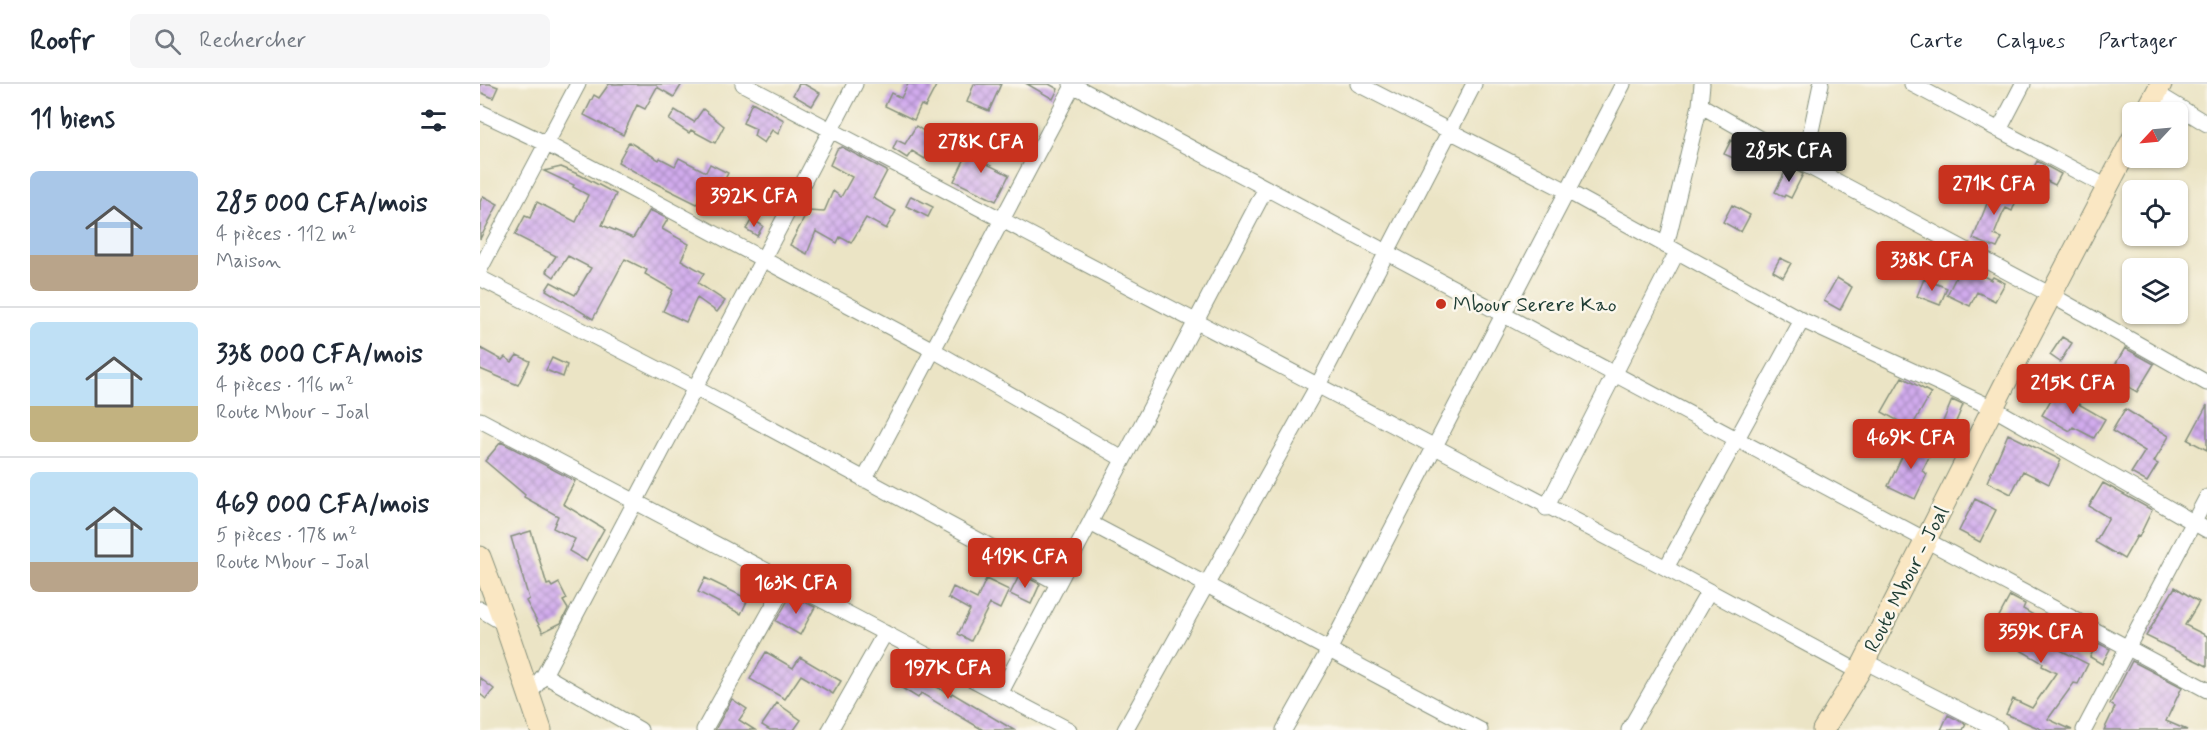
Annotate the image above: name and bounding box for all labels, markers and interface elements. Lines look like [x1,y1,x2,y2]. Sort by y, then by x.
search box [130,14,550,68]
text: Roofr [30,23,94,60]
icon: search [151,25,184,58]
text: Rechercher [199,27,306,55]
text: Carte [1909,27,1963,55]
text: Calques [1996,27,2065,55]
text: Partager [2098,27,2177,55]
north arrow [2122,102,2188,168]
map controls [2122,102,2188,324]
text: 11 biens [30,103,115,137]
icon: filters [417,104,450,137]
pin: 278K CFA [919,123,1043,174]
text: 278K CFA [938,129,1024,156]
pin: 285K CFA [1727,132,1851,183]
text: 285K CFA [1745,138,1833,165]
pin: 271K CFA [1932,165,2056,216]
text: 271K CFA [1953,171,2035,198]
pin: 392K CFA [692,177,816,228]
button: locate [2122,180,2188,246]
text: 392K CFA [710,183,798,210]
text: 285 000 CFA/mois [216,187,428,221]
icon: home [78,195,150,267]
text: 4 pièces · 112 m² [216,221,356,248]
pin: 338K CFA [1870,241,1994,292]
text: 338K CFA [1890,247,1974,274]
text: Maison [216,248,281,275]
button: layers [2122,258,2188,324]
place label: Mbour Serere Kao [1453,291,1617,319]
marker: Mbour Serere Kao [1434,297,1448,311]
text: 338 000 CFA/mois [216,338,423,372]
icon: home [78,346,150,418]
pin: 215K CFA [2011,364,2135,415]
text: 215K CFA [2031,370,2115,397]
text: 4 pièces · 116 m² [216,372,354,399]
text: Route Mbour - Joal [216,399,369,426]
pin: 469K CFA [1849,419,1973,470]
text: 469K CFA [1867,425,1955,452]
text: 469 000 CFA/mois [216,488,429,522]
icon: home [78,496,150,568]
street label: Route Mbour - Joal [1858,501,1956,657]
text: 5 pièces · 178 m² [216,522,357,549]
pin: 419K CFA [963,538,1087,589]
text: 419K CFA [982,544,1068,571]
text: Route Mbour - Joal [216,549,369,576]
pin: 163K CFA [734,564,858,615]
text: 163K CFA [754,570,838,597]
pin: 359K CFA [1979,613,2103,664]
text: 359K CFA [1998,619,2084,646]
pin: 197K CFA [886,649,1010,700]
text: 197K CFA [904,655,992,682]

